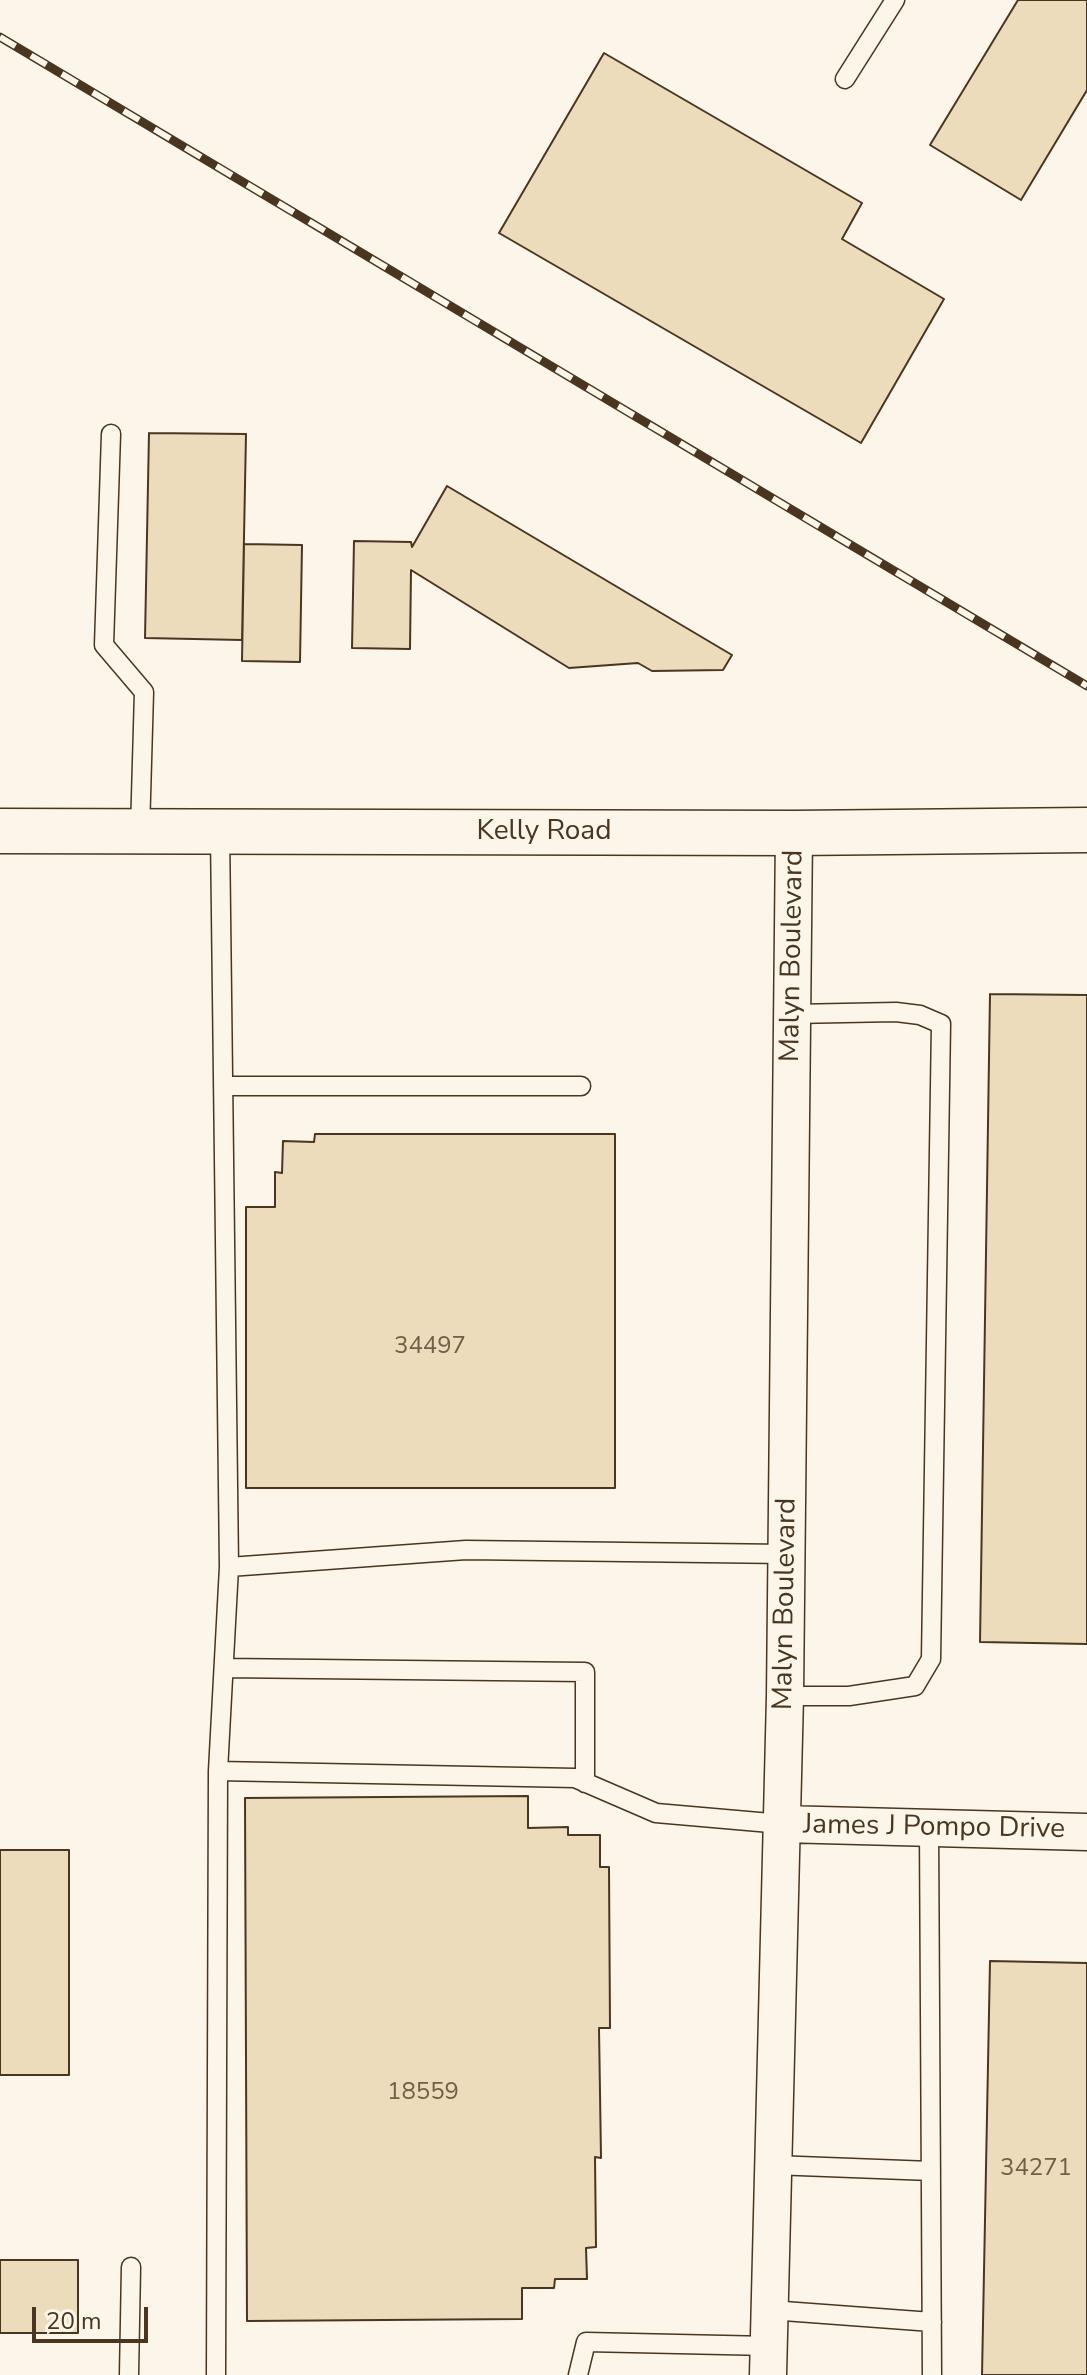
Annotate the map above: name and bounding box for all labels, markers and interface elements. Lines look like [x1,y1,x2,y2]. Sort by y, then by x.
street label: Kelly Road [476,815,612,849]
street label: Malyn Boulevard [774,849,812,1063]
house number: 34497 [394,1333,466,1361]
street label: Malyn Boulevard [767,1497,805,1711]
street label: James J Pompo Drive [803,1809,1065,1847]
house number: 18559 [387,2079,459,2107]
house number: 34271 [1000,2155,1072,2183]
scale bar [36,2291,152,2341]
text: 20 m [46,2305,102,2337]

